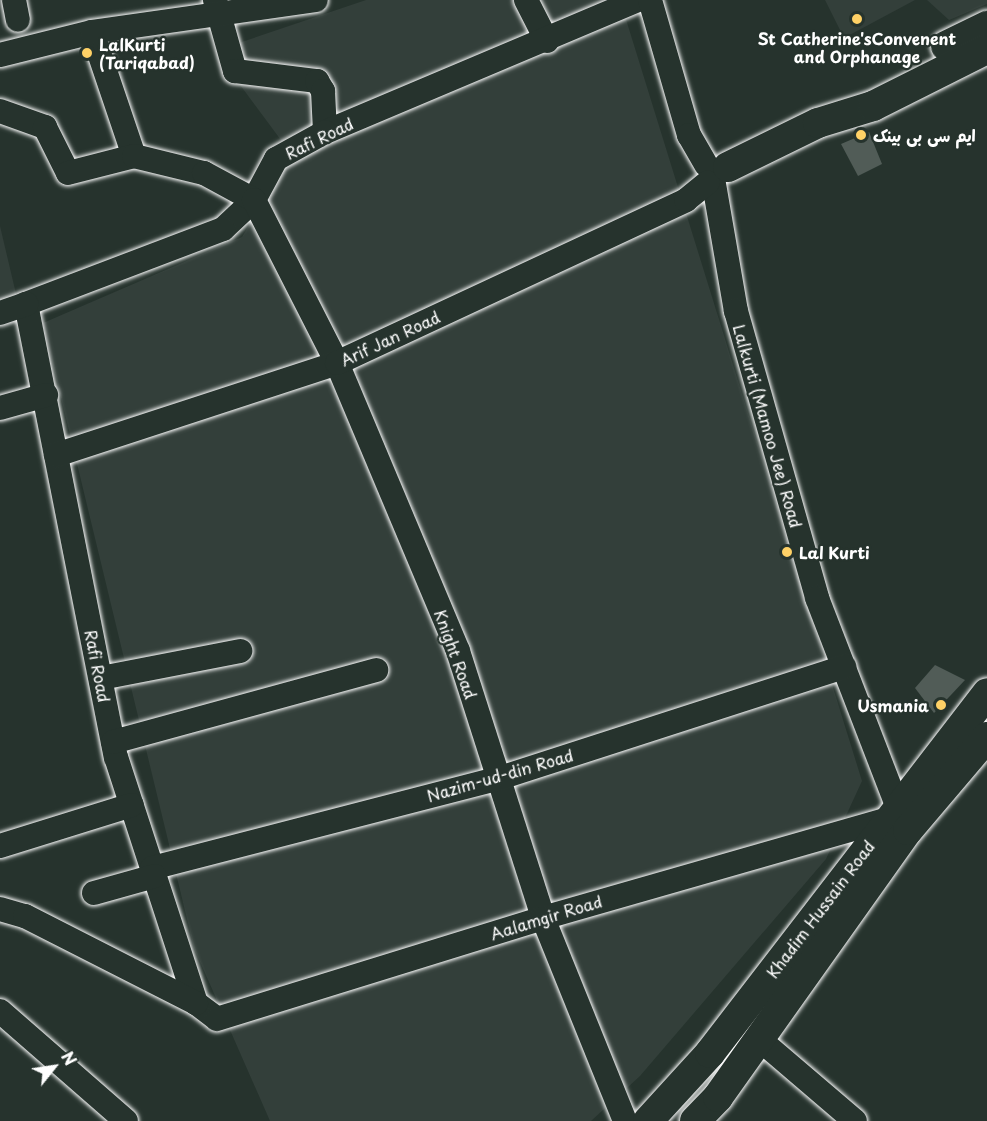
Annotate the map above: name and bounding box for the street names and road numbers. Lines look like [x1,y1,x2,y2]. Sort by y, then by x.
street label: Rafi Road [281,113,357,163]
street label: Arif Jan Road [337,307,443,369]
street label: Lalkurti (Mamoo Jee) Road [729,321,807,531]
street label: Knight Road [431,607,481,701]
street label: Rafi Road [81,627,115,705]
street label: Nazim-ud-din Road [425,745,575,805]
street label: Khadim Hussain Road [762,837,878,981]
street label: Aalamgir Road [488,891,604,943]

